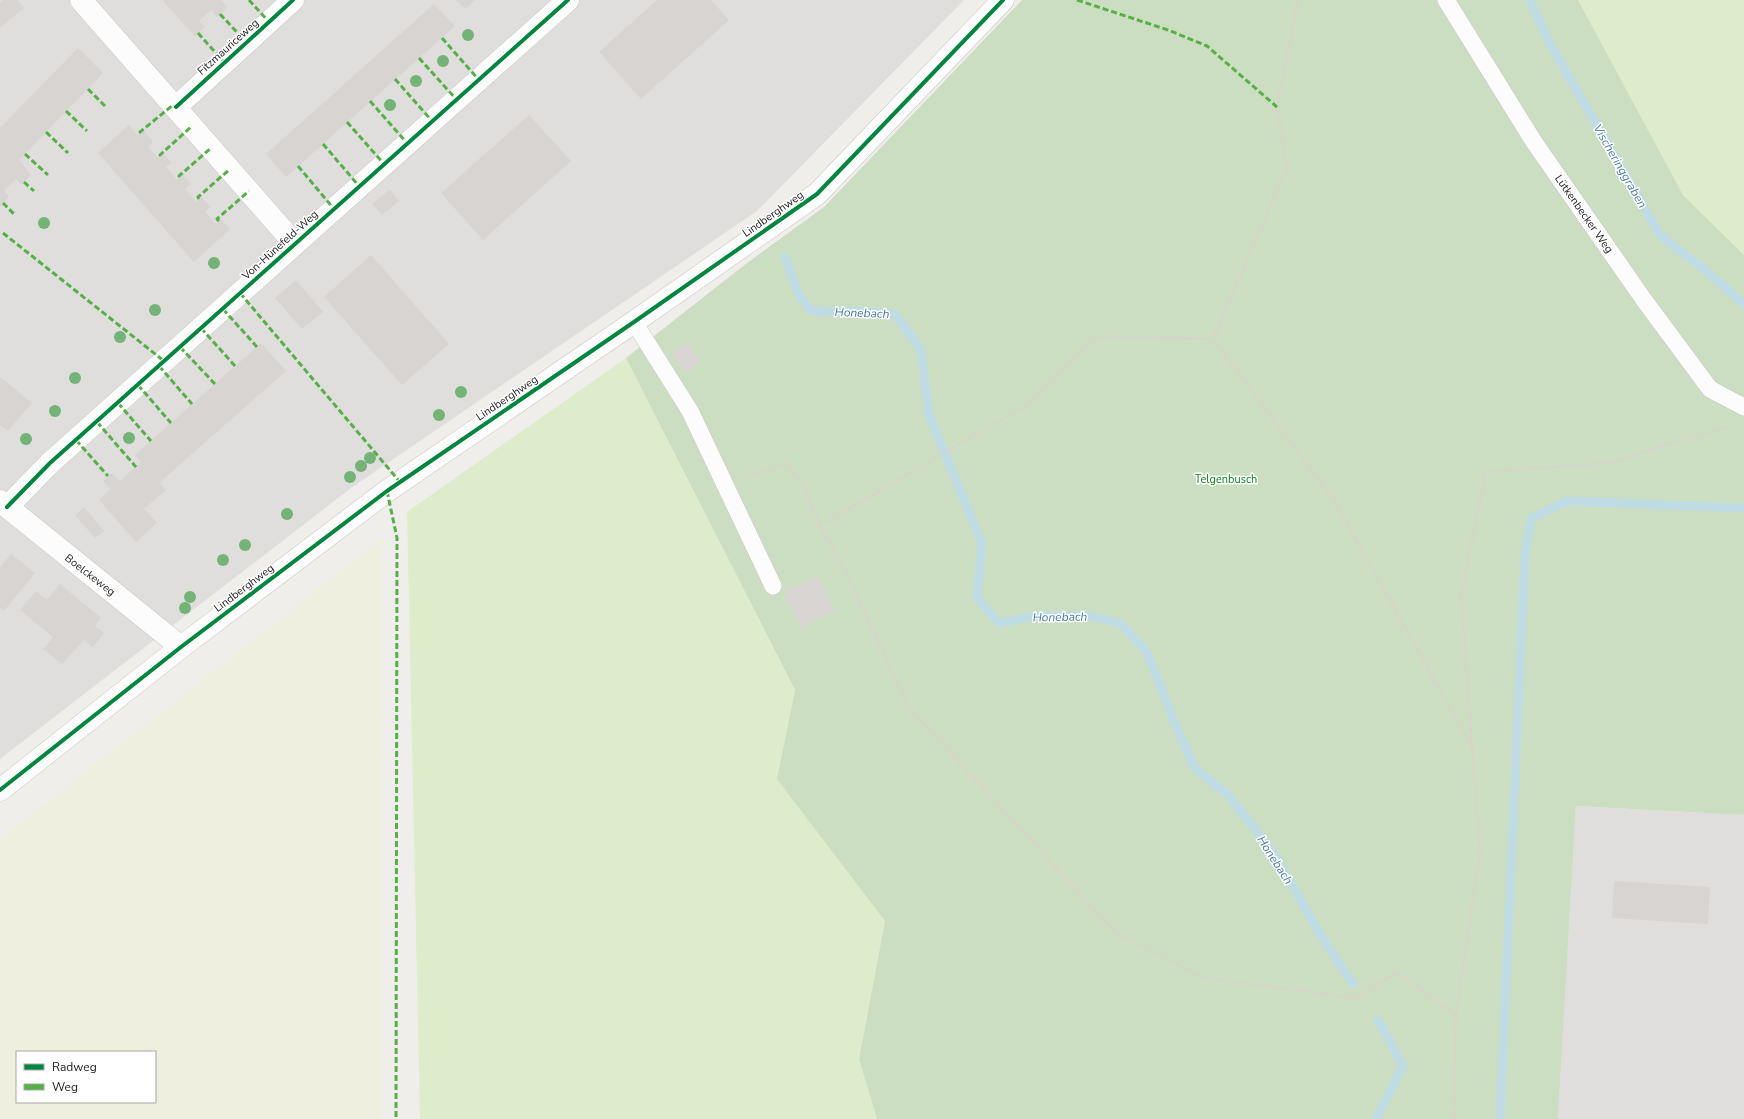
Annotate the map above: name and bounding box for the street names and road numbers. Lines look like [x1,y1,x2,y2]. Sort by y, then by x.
street label: Fitzmauriceweg [194,15,262,79]
street label: Lütkenbecker Weg [1551,172,1617,256]
street label: Lindberghweg [739,187,807,241]
street label: Von-Hünefeld-Weg [238,207,321,284]
street label: Lindberghweg [473,372,541,424]
street label: Boelckeweg [62,551,118,599]
street label: Lindberghweg [211,561,277,615]

